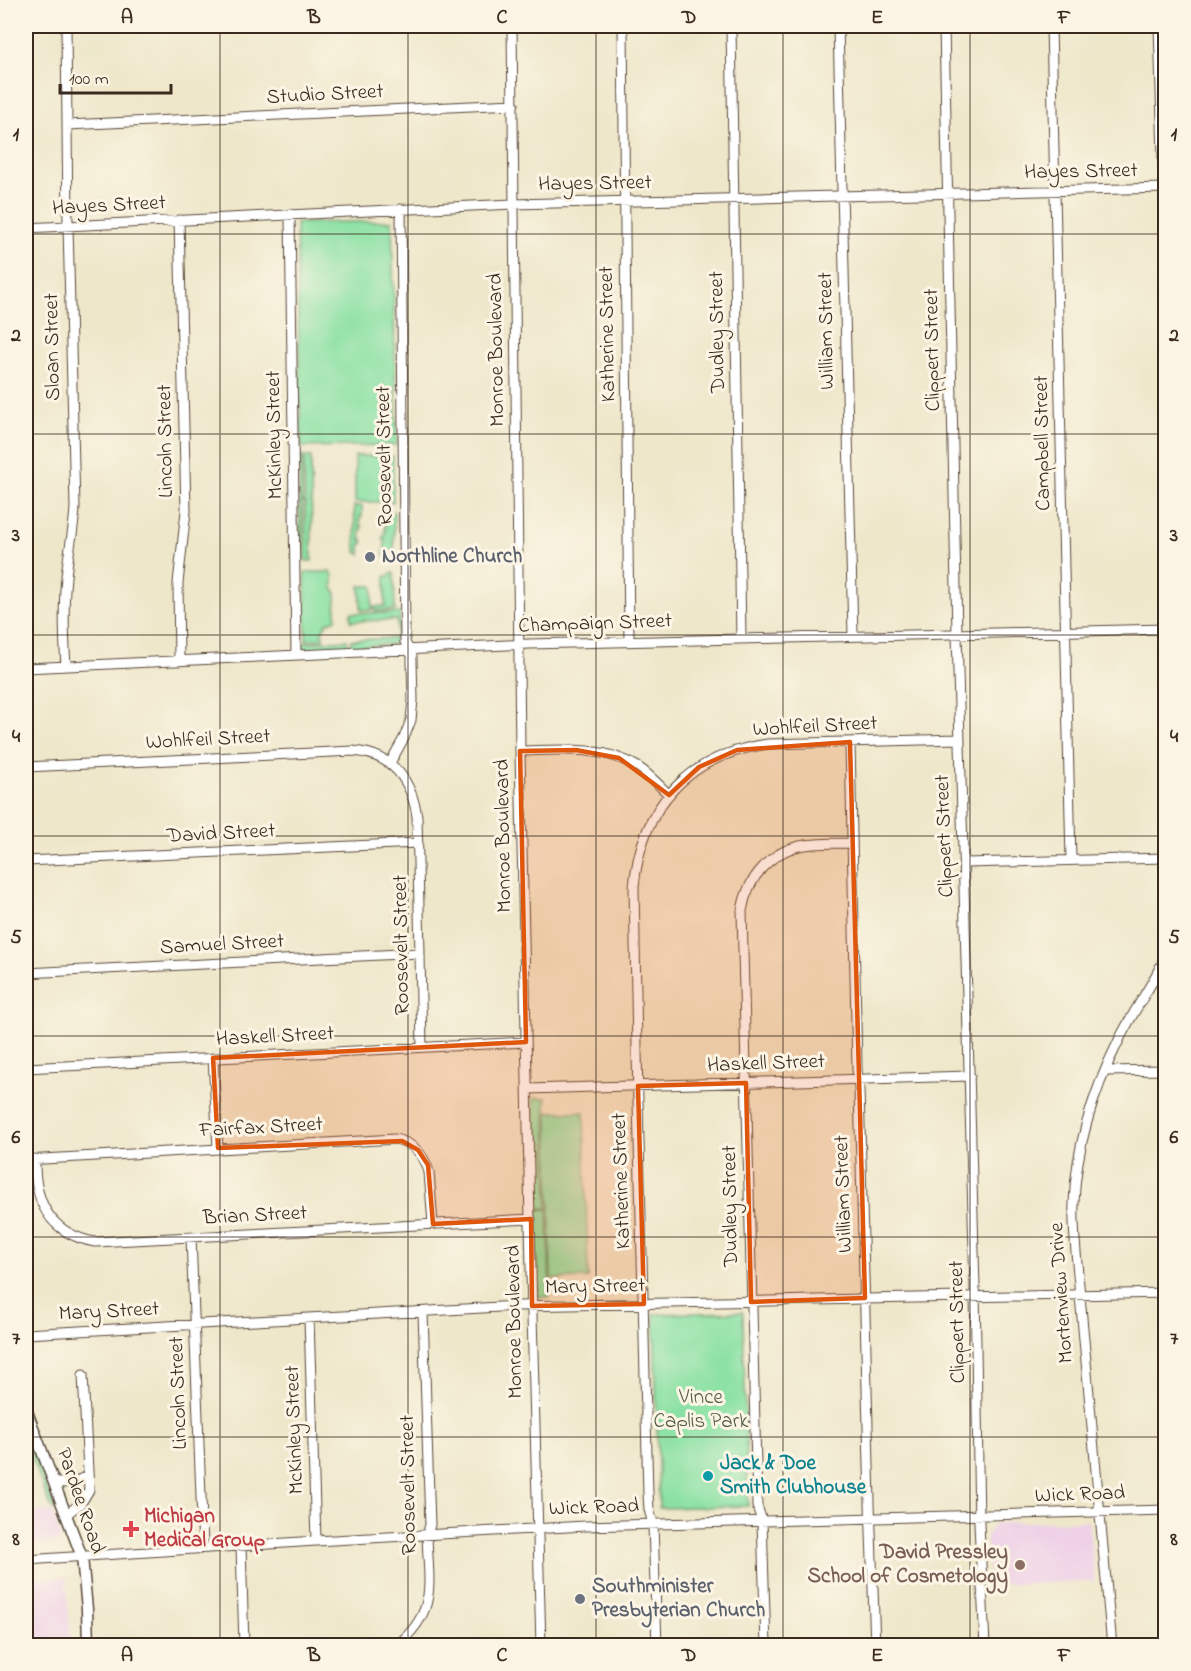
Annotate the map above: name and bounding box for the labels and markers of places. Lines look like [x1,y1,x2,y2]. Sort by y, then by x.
place label: Northline Church [382,542,522,572]
marker: Northline Church [363,550,377,564]
place label: Jack & Doe Smith Clubhouse [720,1449,867,1503]
marker: Jack & Doe Smith Clubhouse [701,1469,715,1483]
place label: Michigan Medical Group [144,1502,265,1556]
marker: Michigan Medical Group [122,1520,140,1538]
place label: David Pressley School of Cosmetology [808,1538,1008,1594]
marker: David Pressley School of Cosmetology [1013,1558,1027,1572]
place label: Southminister Presbyterian Church [592,1572,765,1628]
marker: Southminister Presbyterian Church [573,1592,587,1606]

